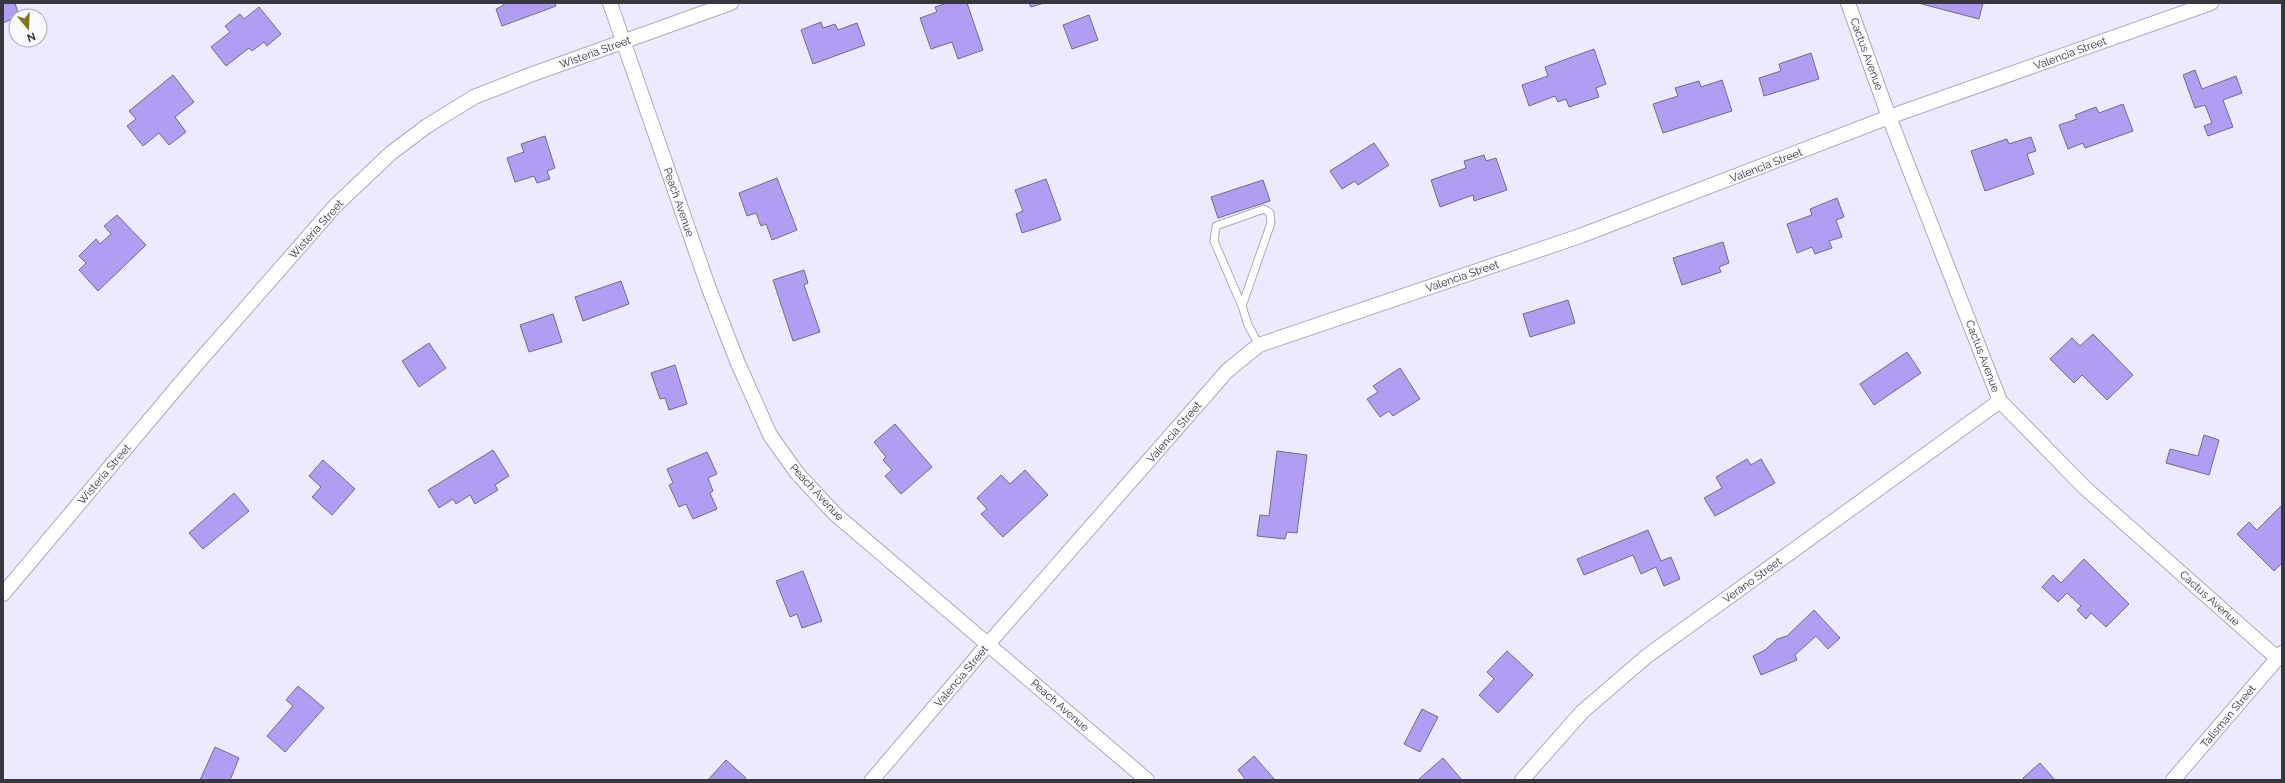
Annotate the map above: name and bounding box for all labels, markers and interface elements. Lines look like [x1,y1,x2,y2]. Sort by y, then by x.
north arrow [8,8,48,48]
street label: Cactus Avenue [1847,16,1886,93]
text: N [25,29,37,44]
street label: Wisteria Street [558,33,633,71]
street label: Valencia Street [2032,34,2109,73]
street label: Valencia Street [1728,146,1804,185]
street label: Peach Avenue [661,166,697,239]
street label: Wisteria Street [287,197,346,261]
street label: Valencia Street [1424,258,1501,295]
street label: Cactus Avenue [1963,318,2002,395]
street label: Valencia Street [1144,399,1205,465]
street label: Wisteria Street [75,441,134,507]
street label: Peach Avenue [787,461,847,524]
street label: Verano Street [1720,555,1784,606]
street label: Cactus Avenue [2177,568,2243,629]
street label: Valencia Street [932,643,991,710]
street label: Peach Avenue [1028,677,1092,734]
street label: Talisman Street [2198,682,2259,750]

